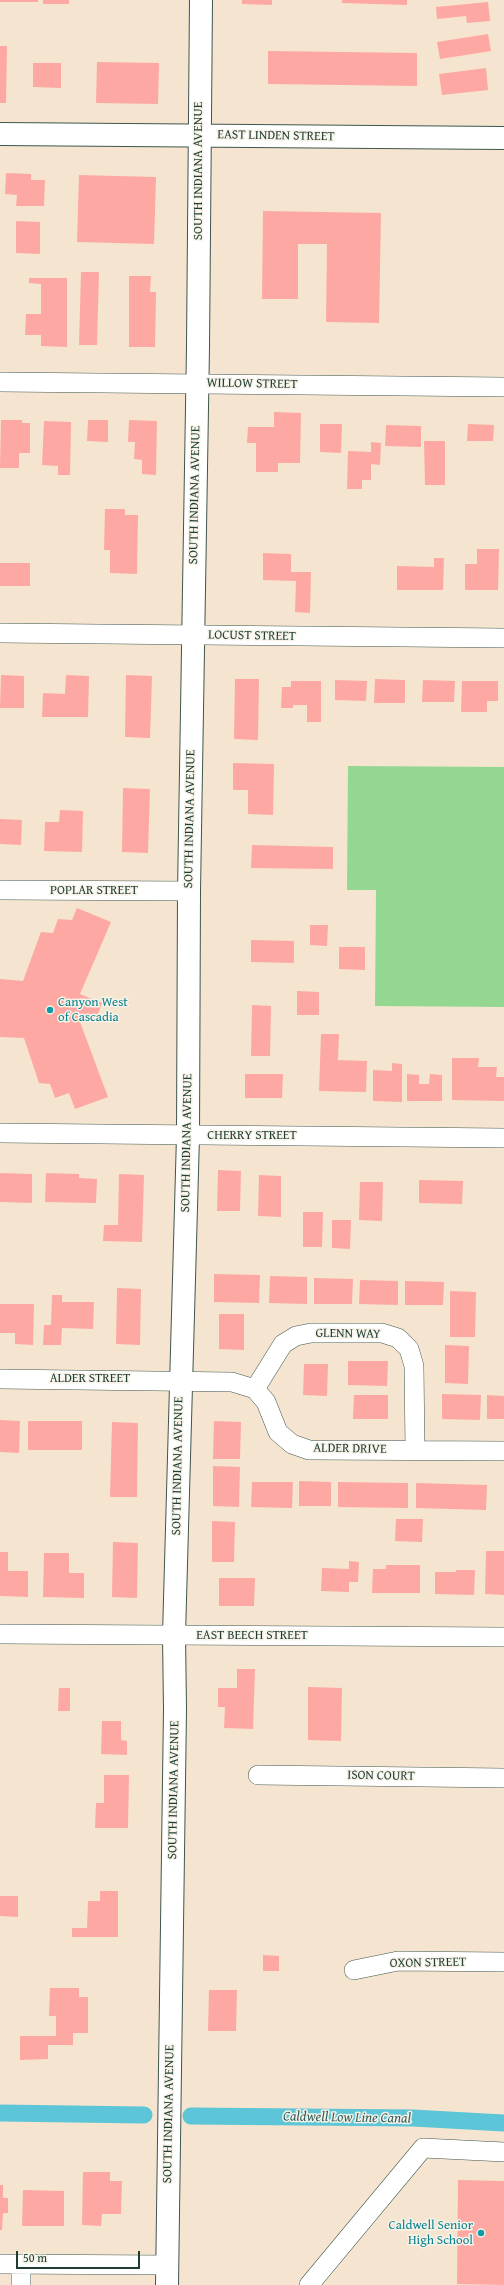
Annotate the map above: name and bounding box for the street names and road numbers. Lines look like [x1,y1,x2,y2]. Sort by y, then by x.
street label: SOUTH INDIANA AVENUE [191,102,207,240]
street label: EAST LINDEN STREET [217,127,335,145]
street label: WILLOW STREET [206,375,298,393]
street label: SOUTH INDIANA AVENUE [186,426,204,564]
street label: LOCUST STREET [208,627,296,645]
street label: SOUTH INDIANA AVENUE [181,750,199,888]
street label: POPLAR STREET [50,883,138,899]
street label: SOUTH INDIANA AVENUE [178,1074,196,1212]
street label: CHERRY STREET [207,1128,297,1144]
street label: GLENN WAY [315,1326,381,1342]
street label: ALDER STREET [50,1371,130,1387]
street label: SOUTH INDIANA AVENUE [169,1397,187,1535]
street label: ALDER DRIVE [313,1441,387,1457]
street label: EAST BEECH STREET [196,1628,308,1644]
street label: SOUTH INDIANA AVENUE [165,1721,183,1859]
street label: ISON COURT [347,1768,415,1784]
street label: OXON STREET [390,1955,466,1971]
street label: SOUTH INDIANA AVENUE [160,2045,178,2183]

